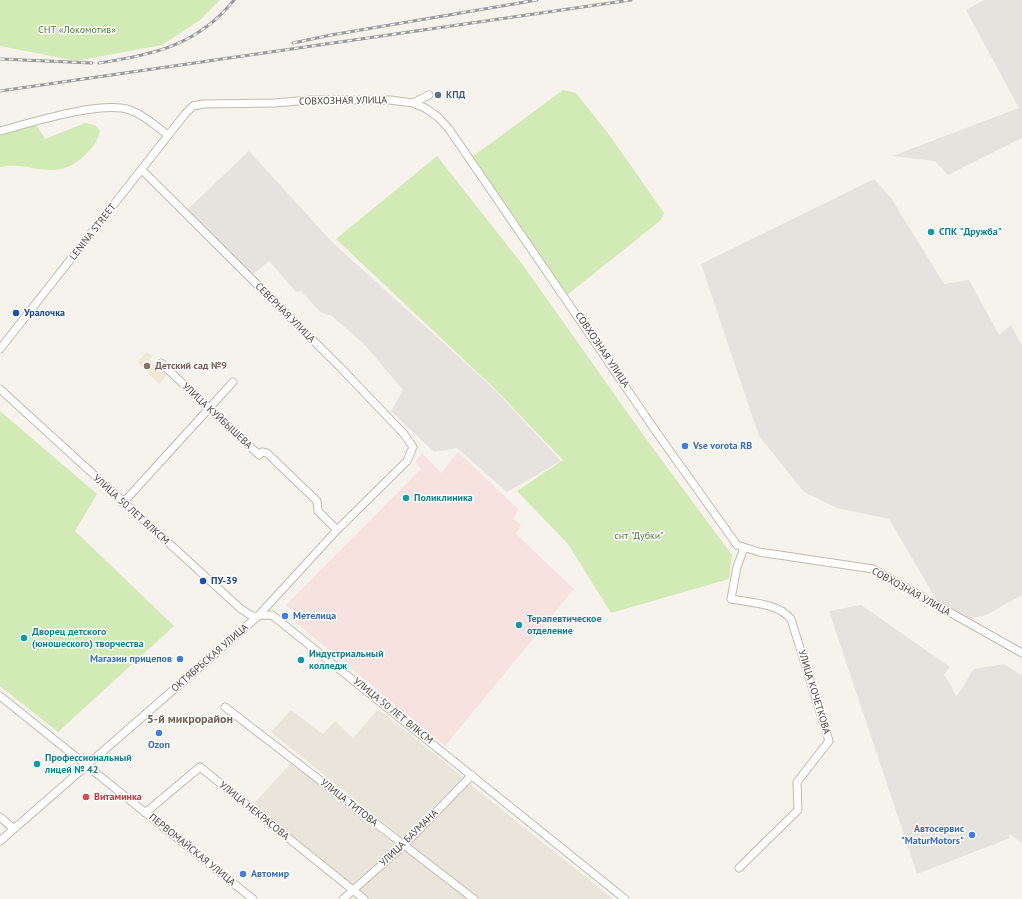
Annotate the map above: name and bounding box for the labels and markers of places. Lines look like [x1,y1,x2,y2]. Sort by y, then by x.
place label: КПД [446,89,465,101]
marker: КПД [433,90,443,100]
place label: СПК "Дружба" [939,226,1002,238]
marker: СПК "Дружба" [926,227,936,237]
place label: Уралочка [24,307,65,319]
marker: Уралочка [11,308,21,318]
place label: Детский сад №9 [155,360,227,372]
marker: Детский сад №9 [142,361,152,371]
place label: Vse vorota RB [693,440,752,452]
marker: Vse vorota RB [680,441,690,451]
place label: Поликлиника [414,492,473,504]
marker: Поликлиника [401,493,411,503]
place label: ПУ-39 [211,575,237,587]
marker: ПУ-39 [198,576,208,586]
place label: Метелица [293,610,336,622]
marker: Метелица [280,611,290,621]
place label: Терапевтическое отделение [527,613,602,636]
marker: Терапевтическое отделение [514,620,524,630]
place label: Дворец детского (юношеского) творчества [32,626,144,650]
marker: Дворец детского (юношеского) творчества [19,633,29,643]
place label: Индустриальный колледж [309,648,384,672]
place label: Магазин прицепов [90,653,172,665]
marker: Магазин прицепов [175,654,185,664]
marker: Индустриальный колледж [296,655,306,665]
marker: Ozon [154,728,164,738]
place label: Ozon [148,739,170,751]
place label: Профессиональный лицей № 42 [45,752,132,776]
marker: Профессиональный лицей № 42 [32,759,42,769]
place label: Витаминка [94,791,142,803]
marker: Витаминка [81,792,91,802]
place label: Автосервис "MaturMotors" [901,823,964,846]
marker: Автосервис "MaturMotors" [967,830,977,840]
place label: Автомир [251,868,289,880]
marker: Автомир [238,869,248,879]

